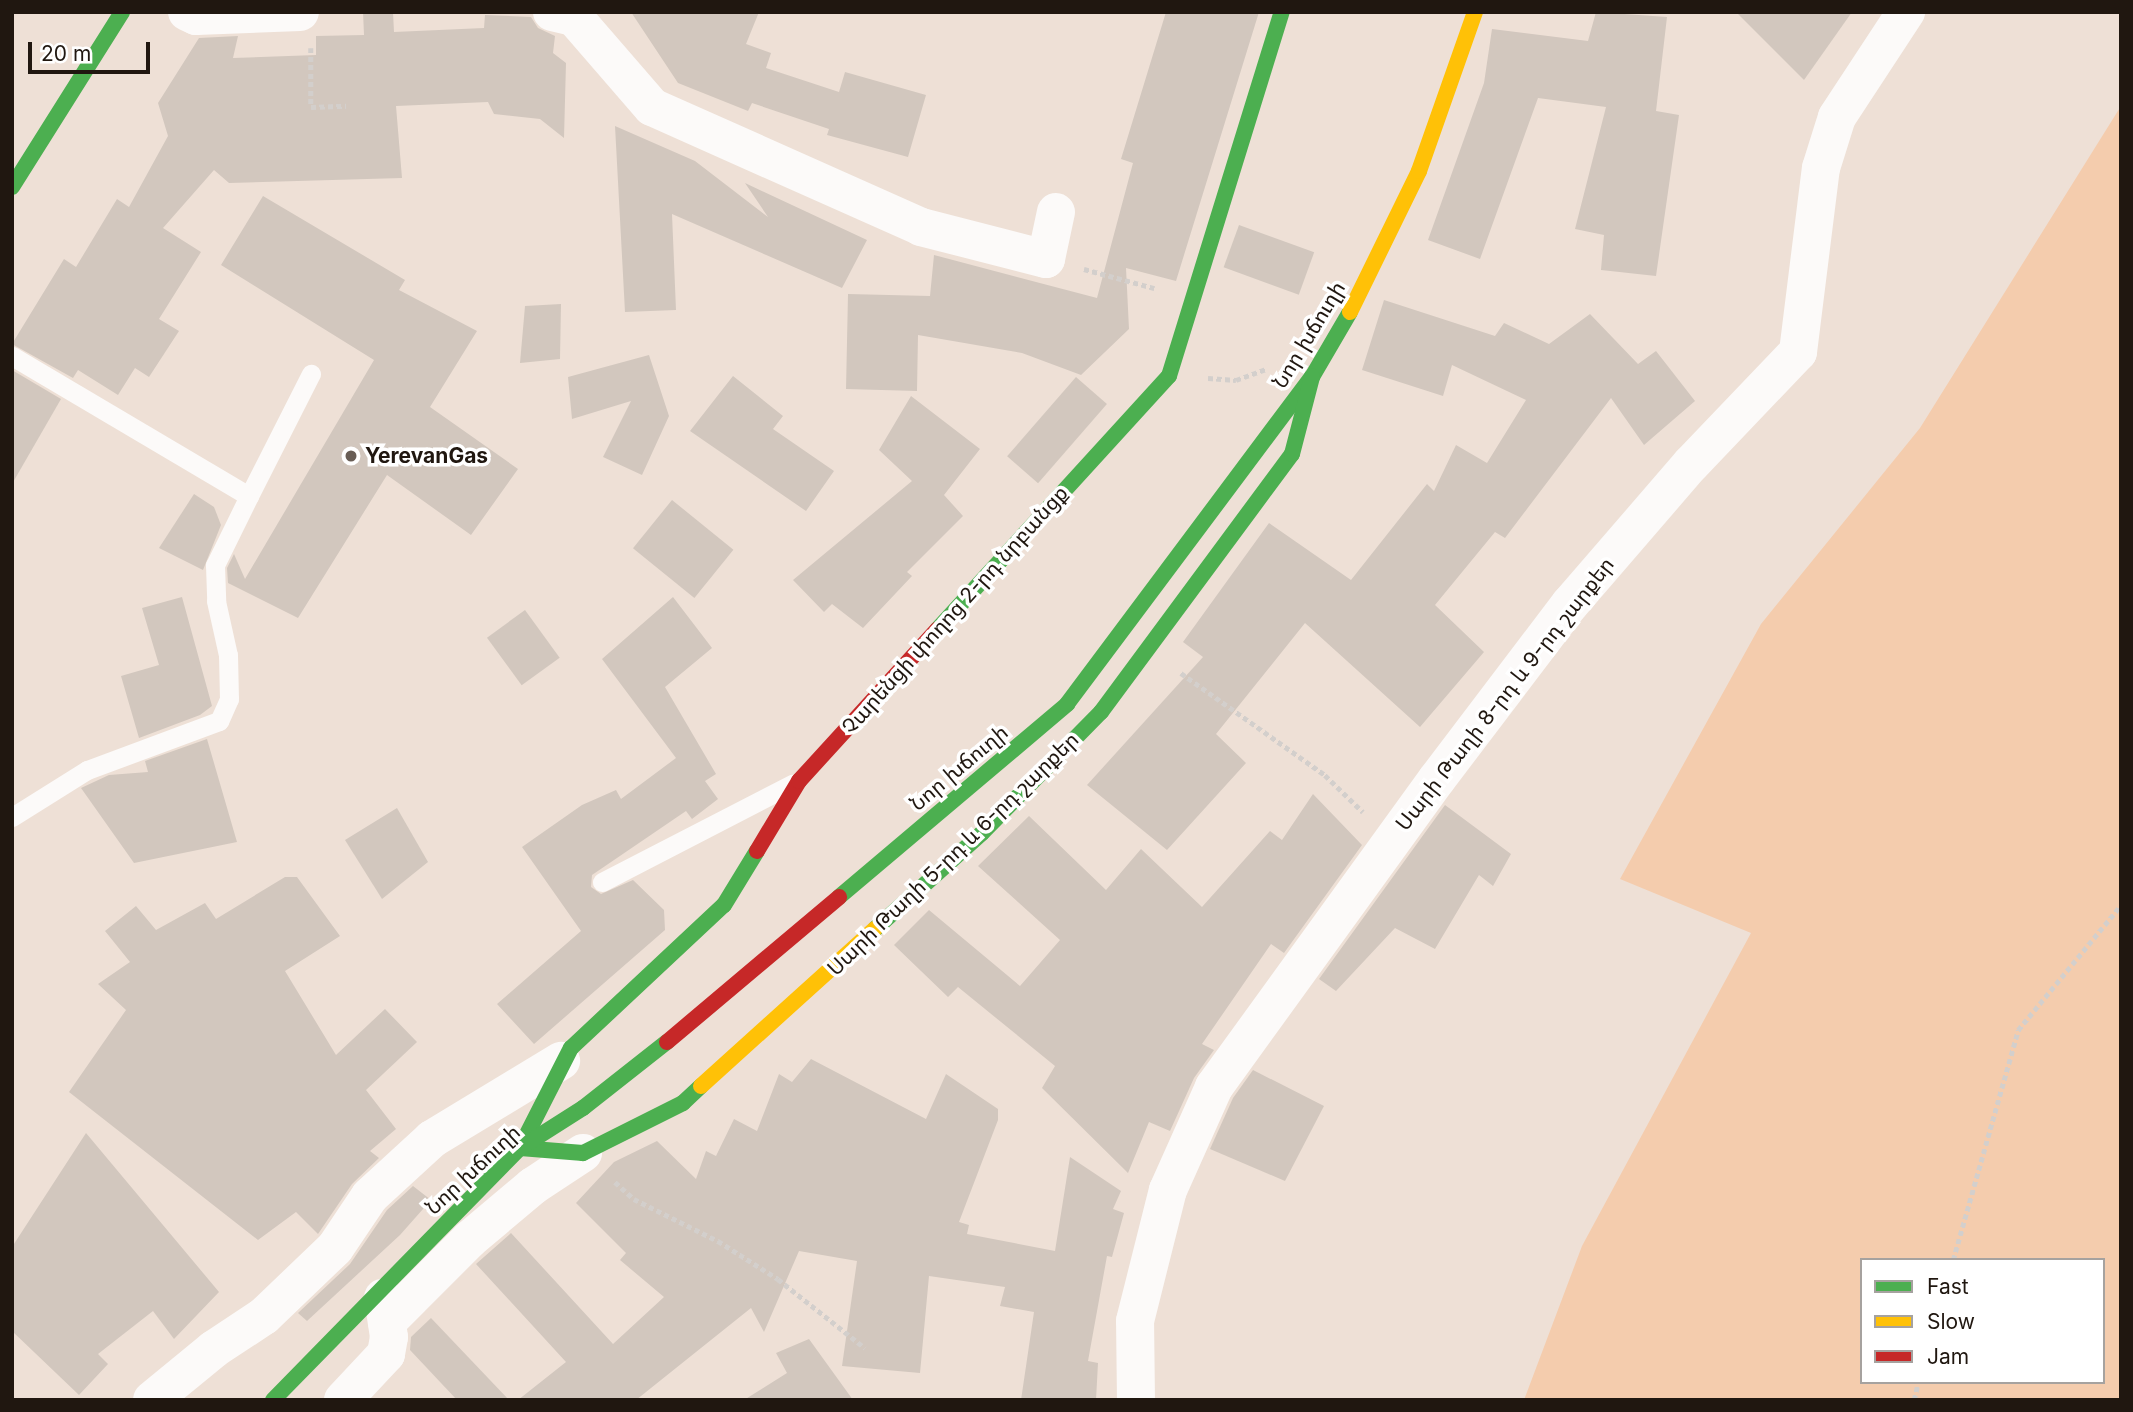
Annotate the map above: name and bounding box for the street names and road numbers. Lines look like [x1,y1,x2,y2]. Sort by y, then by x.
street label: Նոր խճուղի [1267,277,1351,393]
street label: Չարենցի փողոց 2-րդ նրբանցք [837,481,1073,739]
street label: Սարի Թաղի 8-րդ և 9-րդ շարքեր [1390,552,1620,836]
street label: Նոր խճուղի [905,720,1013,816]
street label: Սարի Թաղի 5-րդ և 6-րդ շարքեր [822,727,1084,981]
street label: Նոր խճուղի [420,1120,526,1220]

